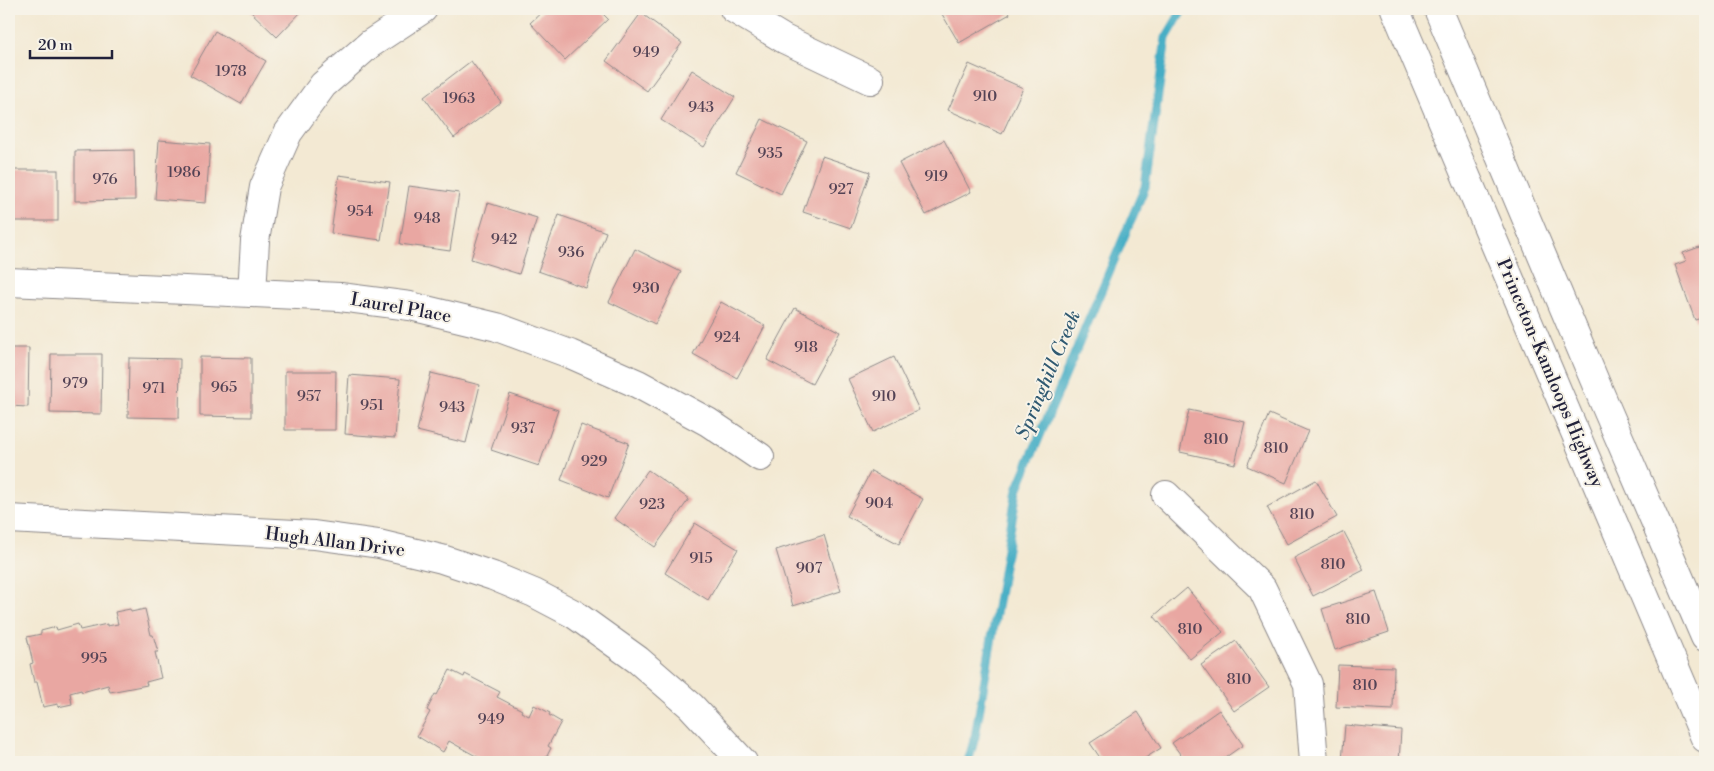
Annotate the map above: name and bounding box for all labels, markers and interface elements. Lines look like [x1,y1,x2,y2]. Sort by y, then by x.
scale bar [30,28,112,60]
text: 20 m [38,36,73,55]
house number: 949 [632,43,660,62]
house number: 1978 [215,62,247,81]
house number: 910 [973,87,997,106]
house number: 1963 [443,89,475,108]
house number: 943 [688,98,714,117]
house number: 935 [757,144,783,163]
house number: 1986 [167,163,201,182]
house number: 919 [924,167,948,186]
house number: 976 [92,170,118,189]
house number: 927 [828,180,854,199]
house number: 954 [347,202,373,221]
house number: 948 [413,209,441,228]
house number: 942 [491,230,517,249]
house number: 936 [558,243,584,262]
street label: Princeton-Kamloops Highway [1491,255,1609,491]
house number: 930 [632,279,660,298]
street label: Laurel Place [349,288,453,328]
water label: Springhill Creek [1010,307,1086,443]
house number: 924 [714,328,740,347]
house number: 918 [794,338,818,357]
house number: 979 [62,374,88,393]
house number: 965 [211,378,237,397]
house number: 971 [142,379,166,398]
house number: 957 [297,387,322,406]
house number: 910 [872,387,896,406]
house number: 951 [360,396,384,415]
house number: 943 [439,398,465,417]
house number: 937 [511,419,536,438]
house number: 810 [1204,430,1228,449]
house number: 810 [1264,439,1288,458]
house number: 929 [581,452,607,471]
house number: 904 [865,494,893,513]
house number: 923 [639,495,665,514]
house number: 810 [1290,505,1314,524]
street label: Hugh Allan Drive [264,522,406,562]
house number: 915 [689,549,713,568]
house number: 810 [1321,555,1345,574]
house number: 907 [796,559,823,578]
house number: 810 [1346,610,1370,629]
house number: 810 [1178,620,1202,639]
house number: 995 [81,649,107,668]
house number: 810 [1227,670,1251,689]
house number: 810 [1353,676,1377,695]
house number: 949 [477,710,505,729]

